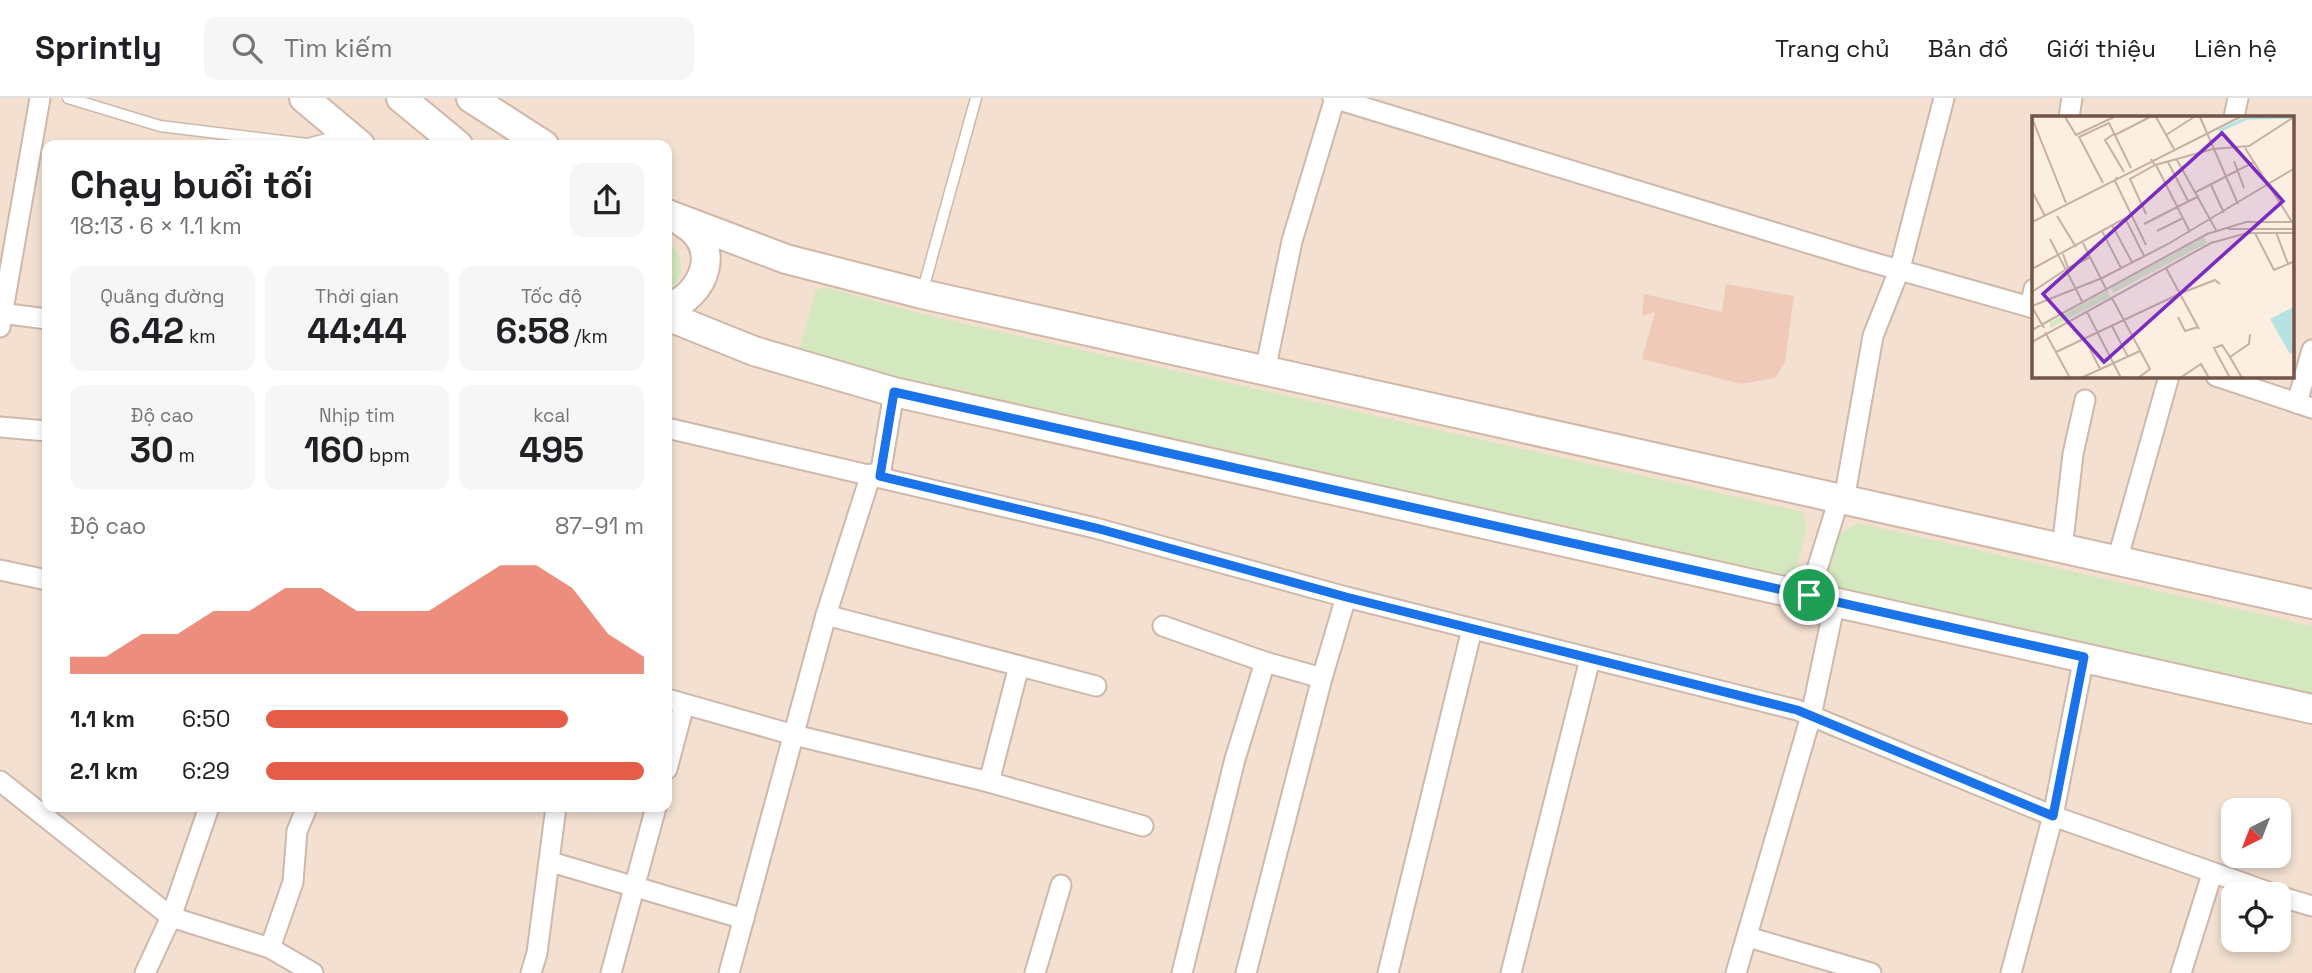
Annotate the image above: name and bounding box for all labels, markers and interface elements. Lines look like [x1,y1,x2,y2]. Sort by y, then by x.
search box [204,17,694,80]
text: Sprintly [35,27,162,69]
icon: search [228,29,266,67]
text: Tìm kiếm [284,31,393,65]
text: Trang chủ [1775,33,1890,64]
text: Bản đồ [1928,33,2009,64]
text: Giới thiệu [2047,33,2156,64]
text: Liên hệ [2194,33,2277,64]
inset map [2032,116,2294,378]
text: Chạy buổi tối [70,161,313,209]
button: share [570,163,644,237]
text: 18:13 · 6 × 1.1 km [70,211,242,241]
text: Quãng đường [100,284,224,309]
text: Thời gian [315,284,399,309]
text: Tốc độ [521,284,582,309]
text: 6.42 [109,309,184,353]
text: 44:44 [307,309,407,353]
text: 6:58 [495,309,569,353]
text: km [184,324,216,349]
text: /km [569,324,608,349]
text: Độ cao [131,403,194,428]
text: Nhịp tim [319,403,395,428]
text: kcal [533,403,570,428]
text: 30 [130,428,174,472]
text: 160 [304,428,364,472]
text: 495 [519,428,584,472]
text: m [174,443,195,468]
text: bpm [364,443,410,468]
text: Độ cao [70,511,146,541]
text: 87–91 m [555,511,644,541]
pin [1779,565,1839,625]
icon: arrive [1790,576,1828,614]
text: 1.1 km [70,704,135,734]
text: 6:50 [182,704,230,734]
text: 2.1 km [70,756,138,786]
text: 6:29 [182,756,230,786]
north arrow [2221,798,2291,868]
map controls [2221,798,2291,952]
button: locate [2221,882,2291,952]

